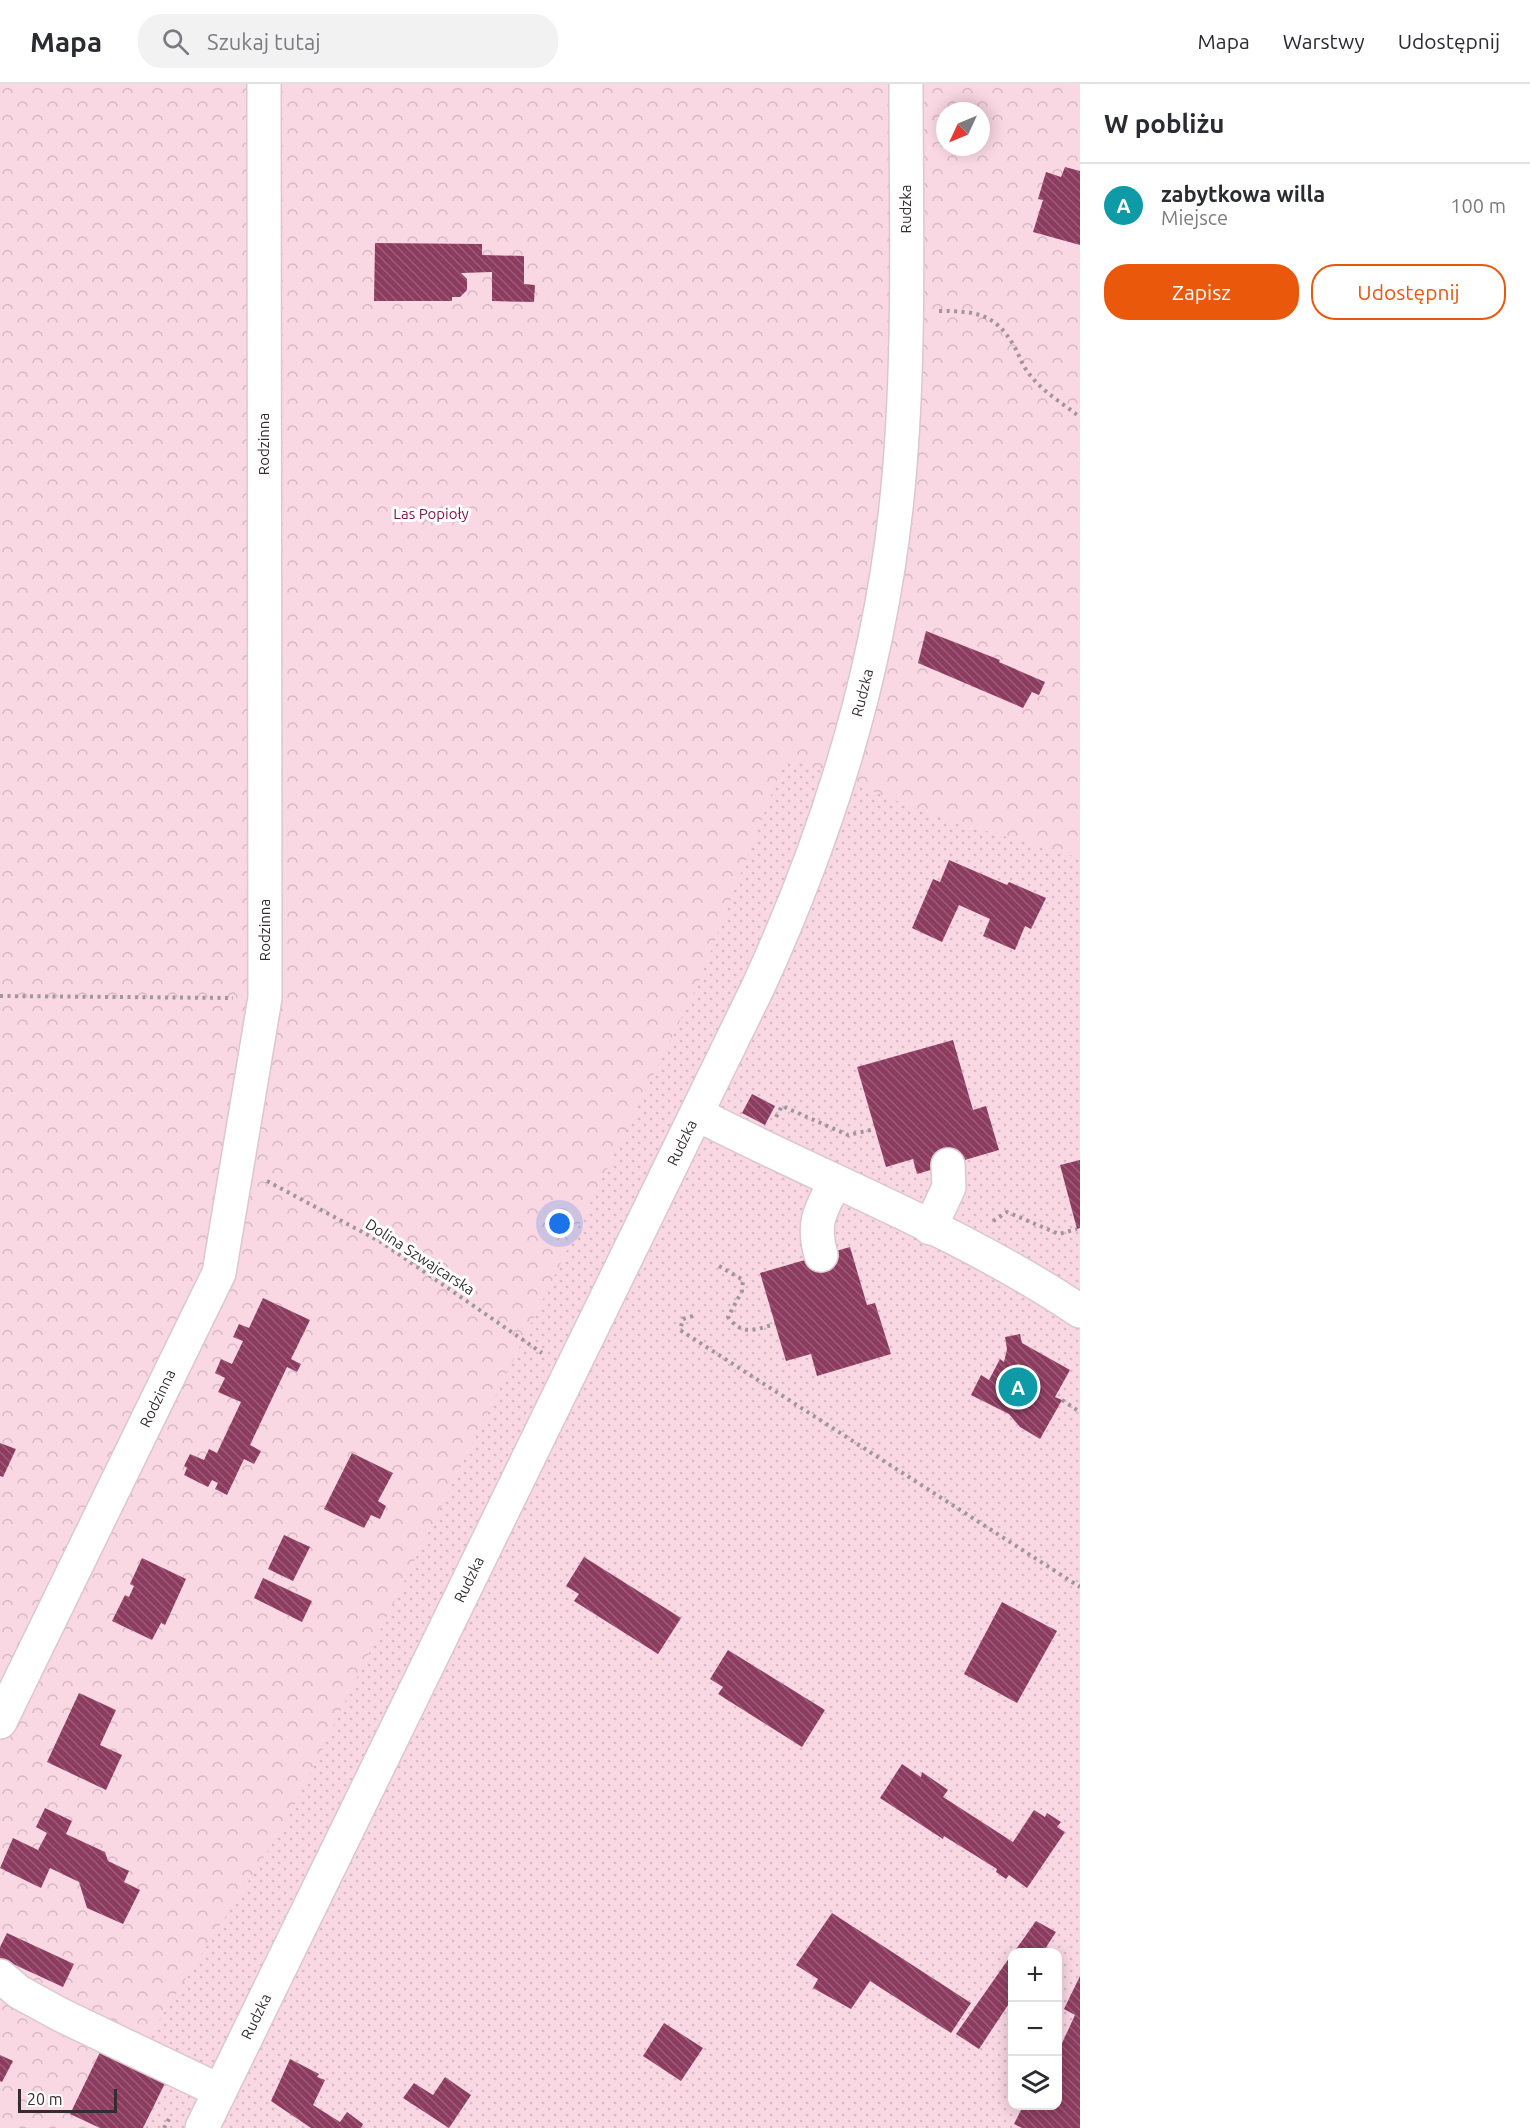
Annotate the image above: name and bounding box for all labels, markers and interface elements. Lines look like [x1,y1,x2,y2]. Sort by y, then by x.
search box [138,14,558,68]
icon: search [159,25,192,58]
text: Mapa [30,26,102,57]
text: Szukaj tutaj [207,29,321,54]
text: Mapa [1198,29,1250,53]
text: Warstwy [1283,29,1365,53]
text: Udostępnij [1398,29,1500,53]
north arrow [936,102,990,156]
text: W pobliżu [1104,109,1225,138]
text: zabytkowa willa [1161,181,1325,206]
street label: Rudzka [897,185,914,233]
text: A [1116,194,1131,217]
text: 100 m [1450,194,1506,217]
text: Miejsce [1161,206,1228,229]
button: Zapisz [1104,264,1299,320]
button: Udostępnij [1311,264,1506,320]
street label: Rodzinna [255,413,272,475]
park label: Las Popioły [393,505,469,522]
street label: Rudzka [848,667,876,718]
street label: Rodzinna [256,899,273,961]
street label: Rudzka [663,1117,700,1168]
your location [545,1209,574,1238]
street label: Dolina Szwajcarska [363,1215,478,1298]
pin: A [998,1364,1038,1410]
street label: Rodzinna [136,1366,179,1430]
street label: Rudzka [450,1554,487,1605]
map controls [1008,1948,1062,2110]
button: + [1008,1948,1062,2002]
street label: Rudzka [238,1991,274,2042]
button: − [1008,2002,1062,2056]
button: layers [1008,2056,1062,2110]
scale bar [18,2086,117,2114]
text: 20 m [27,2090,63,2108]

